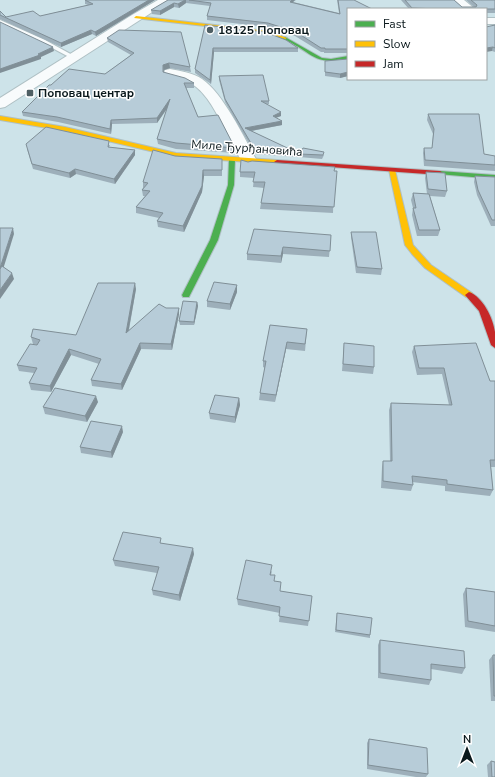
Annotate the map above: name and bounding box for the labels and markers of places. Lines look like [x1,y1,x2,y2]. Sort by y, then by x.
place label: 18125 Поповац [218,22,309,38]
marker: 18125 Поповац [205,25,215,35]
place label: Поповац центар [38,85,134,101]
marker: Поповац центар [25,88,35,98]

